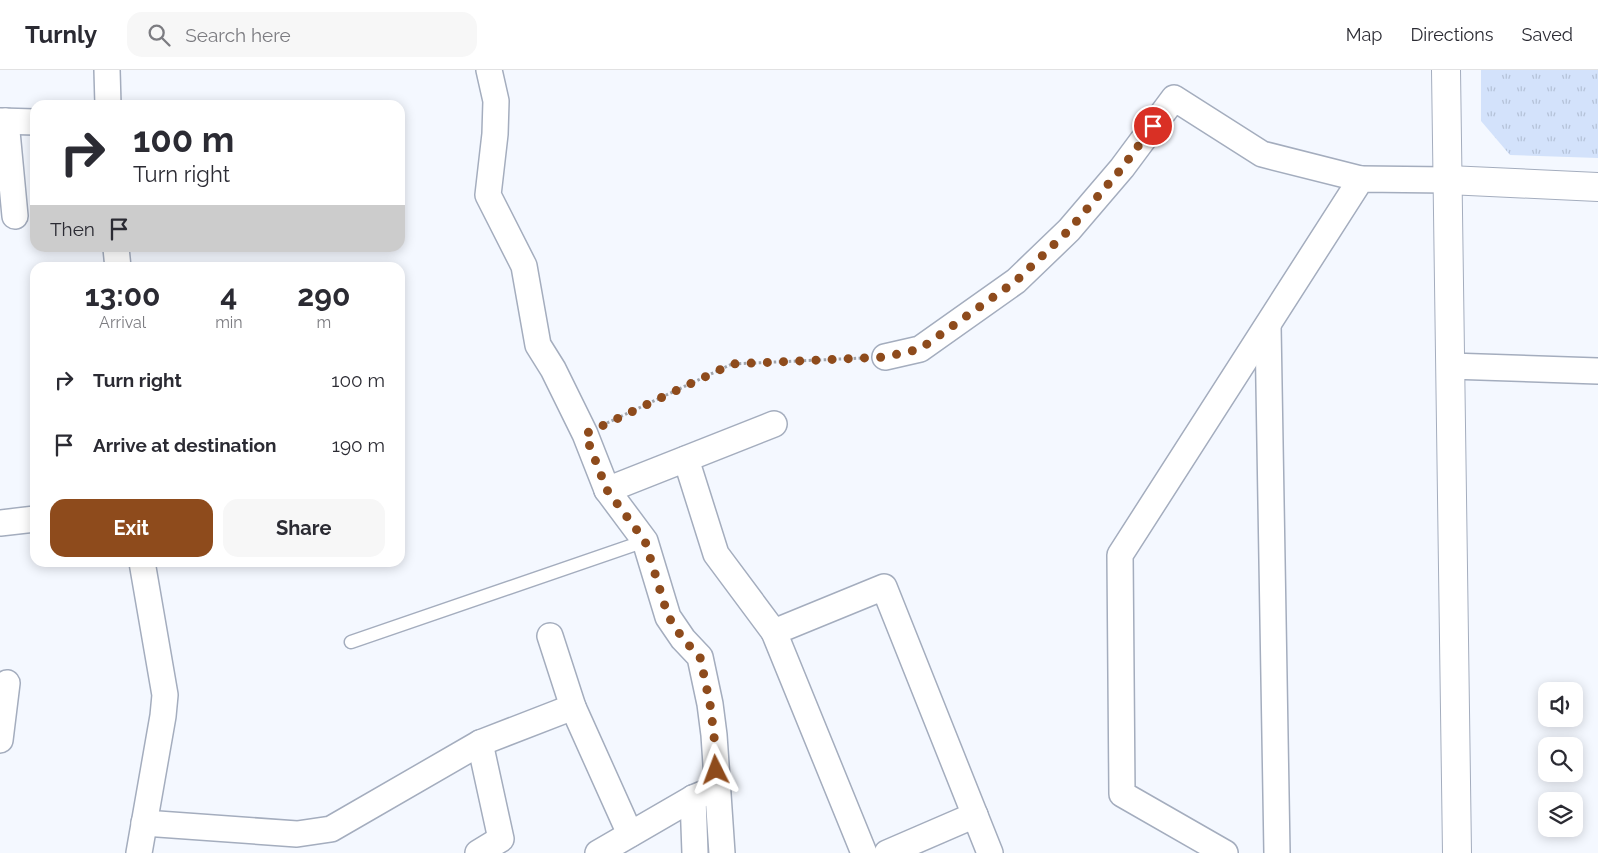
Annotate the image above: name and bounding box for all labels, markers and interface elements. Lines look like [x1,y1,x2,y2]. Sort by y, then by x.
search box [127,12,477,57]
text: Turnly [25,20,97,49]
icon: search [145,21,173,49]
text: Search here [185,24,291,46]
text: Map [1346,24,1382,45]
text: Directions [1410,24,1494,45]
text: Saved [1522,24,1573,45]
pin [1132,105,1174,147]
icon: arrive [1139,112,1167,140]
text: 100 m [133,119,234,160]
icon: right [50,120,115,185]
text: Turn right [133,161,230,187]
icon: arrive [105,215,133,243]
text: Then [50,218,95,240]
text: 13:00 [85,278,160,313]
text: 4 [220,278,237,313]
text: 290 [297,278,350,313]
text: Arrival [99,313,146,332]
text: min [215,313,243,332]
text: m [316,313,331,332]
icon: right [50,366,78,394]
text: Turn right [93,369,182,391]
text: 100 m [331,369,385,391]
icon: arrive [50,431,78,459]
text: Arrive at destination [93,434,277,456]
text: 190 m [332,434,385,456]
button: Exit [50,499,213,557]
button: Share [223,499,385,557]
map controls [1538,682,1583,837]
button: sound [1538,682,1583,727]
button: search [1538,737,1583,782]
position arrow [689,743,741,795]
button: layers [1538,792,1583,837]

